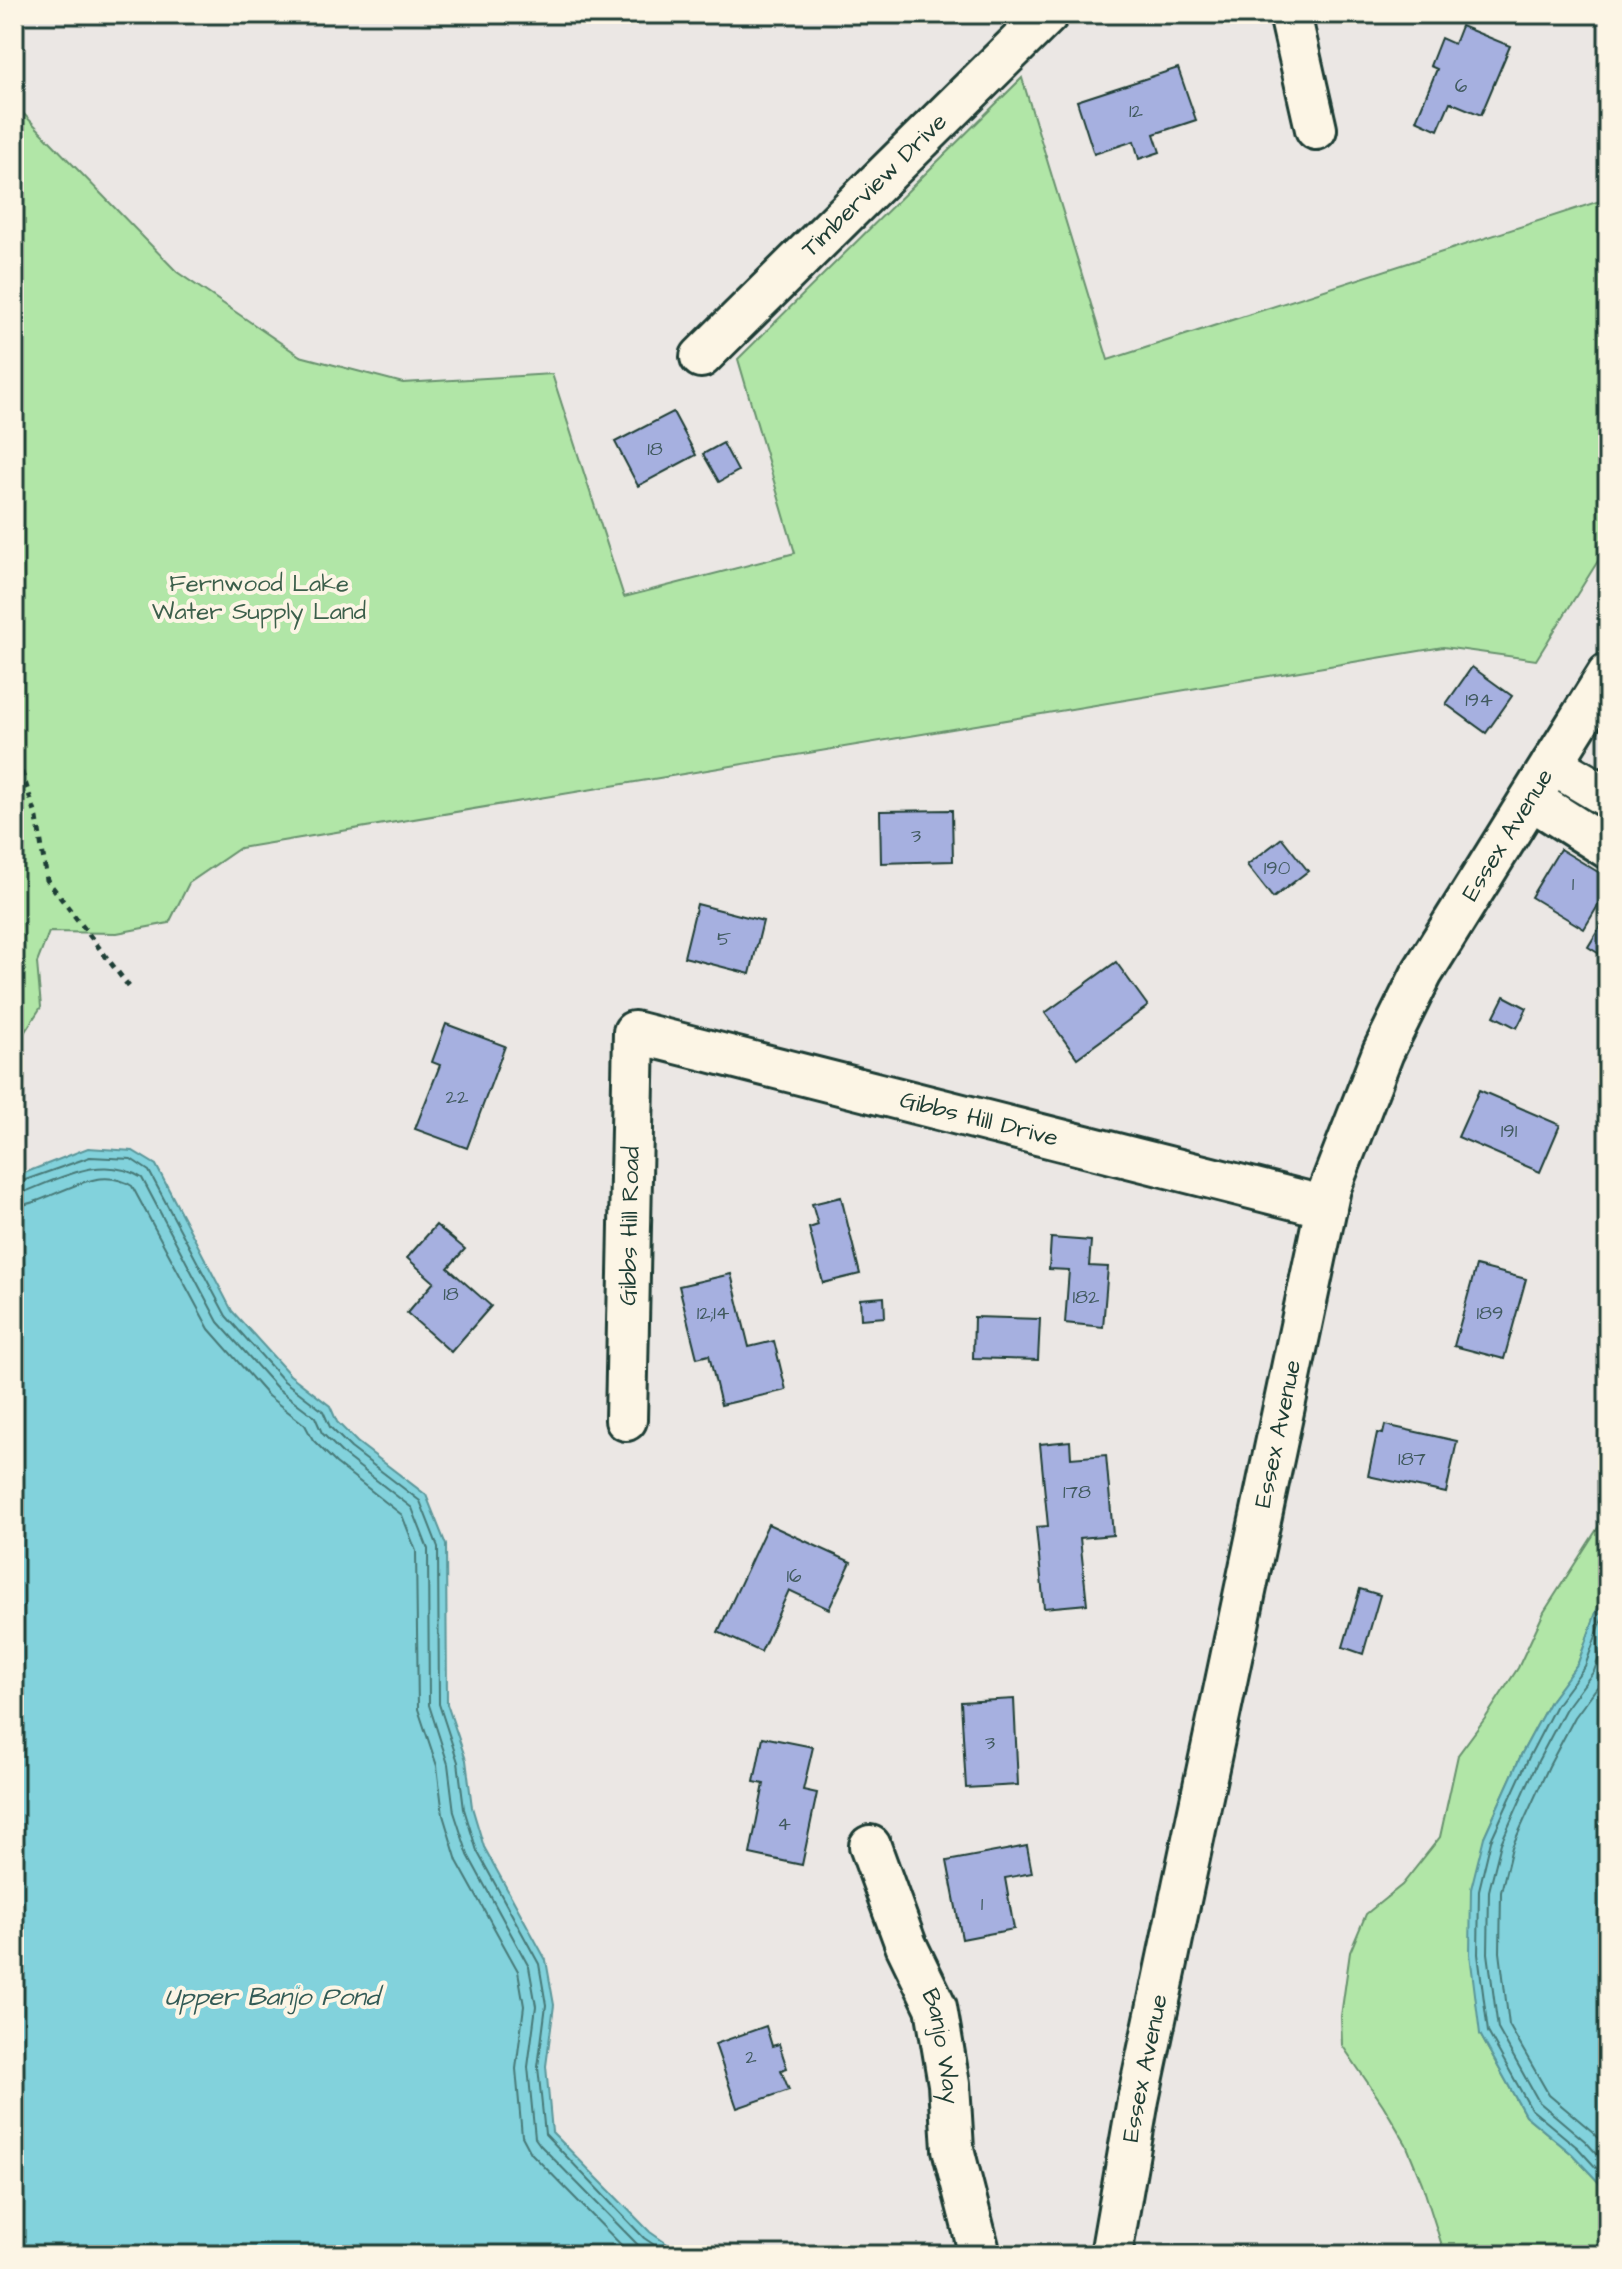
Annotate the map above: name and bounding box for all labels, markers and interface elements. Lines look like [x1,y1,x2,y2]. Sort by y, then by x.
house number: 6 [1455,72,1468,100]
house number: 12 [1129,97,1144,125]
street label: Timberview Drive [794,106,955,265]
house number: 18 [647,435,663,463]
park label: Fernwood Lake Water Supply Land [152,567,366,630]
house number: 194 [1465,686,1493,714]
street label: Essex Avenue [1454,762,1562,908]
house number: 3 [911,822,921,850]
house number: 190 [1264,854,1291,882]
house number: 1 [1572,870,1575,898]
house number: 5 [717,925,731,953]
house number: 22 [446,1083,469,1111]
street label: Gibbs Hill Drive [896,1083,1062,1156]
house number: 191 [1501,1117,1518,1145]
street label: Gibbs Hill Road [611,1146,649,1306]
house number: 18 [443,1280,459,1308]
house number: 182 [1073,1283,1100,1311]
house number: 12;14 [697,1299,730,1327]
house number: 189 [1477,1299,1503,1327]
street label: Essex Avenue [1246,1357,1310,1511]
house number: 187 [1398,1445,1426,1473]
house number: 178 [1063,1478,1091,1506]
house number: 16 [786,1562,802,1590]
house number: 3 [985,1729,995,1757]
house number: 4 [777,1810,791,1838]
house number: 1 [981,1890,984,1918]
water label: Upper Banjo Pond [165,1979,384,2015]
street label: Banjo Way [913,1983,967,2105]
street label: Essex Avenue [1114,1991,1177,2145]
house number: 2 [745,2043,757,2071]

